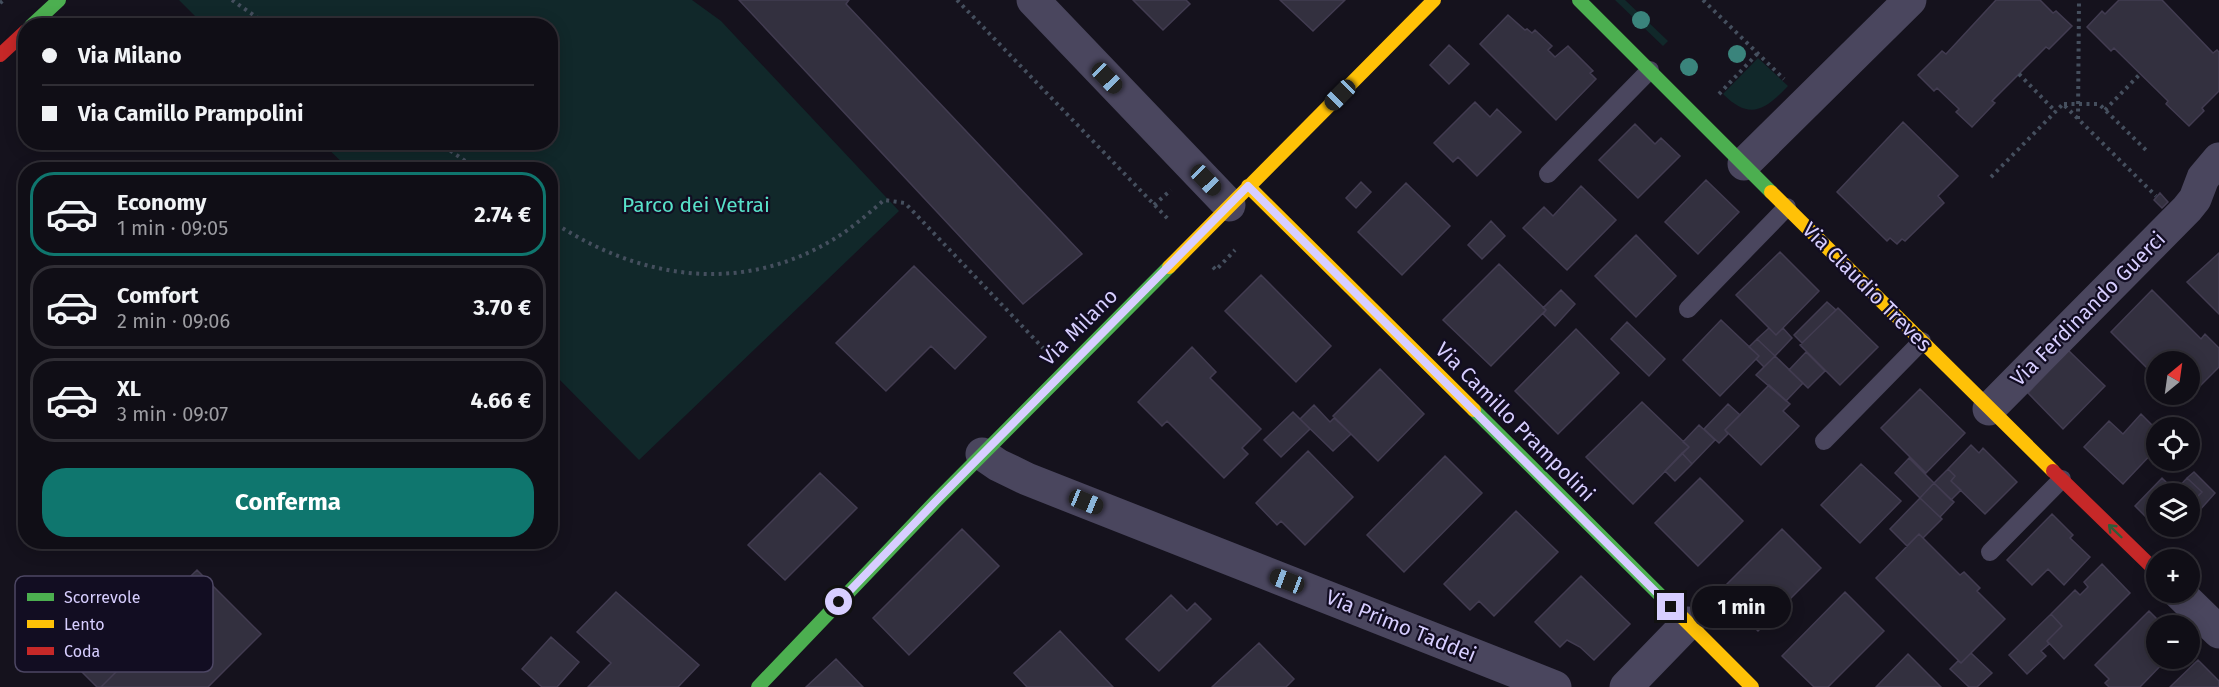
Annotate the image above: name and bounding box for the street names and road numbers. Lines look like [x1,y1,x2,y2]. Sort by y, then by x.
street label: Via Claudio Treves [1797,217,1937,357]
street label: Via Ferdinando Guerci [2005,226,2171,392]
street label: Via Milano [1035,283,1123,371]
street label: Via Camillo Prampolini [1430,337,1600,507]
street label: Via Primo Taddei [1322,584,1480,668]

